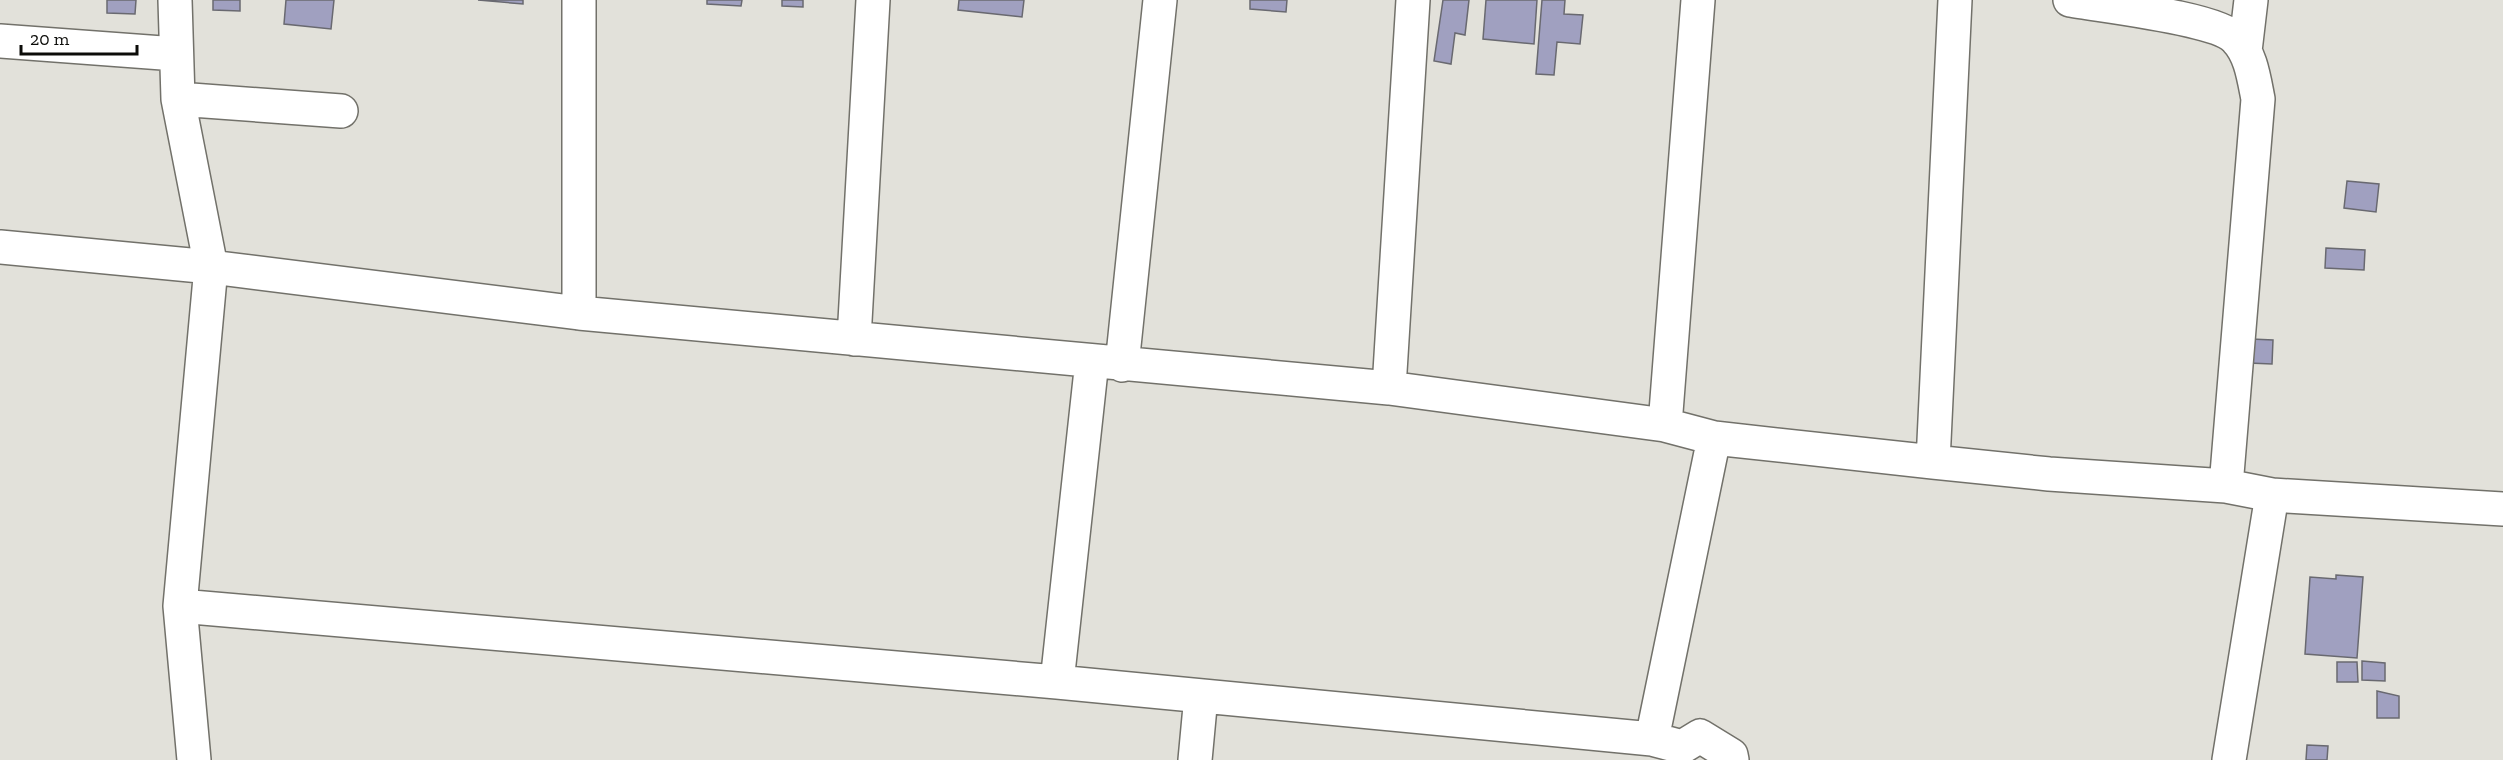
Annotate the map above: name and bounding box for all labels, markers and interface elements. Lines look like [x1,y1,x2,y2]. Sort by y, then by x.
scale bar [21,18,136,56]
text: 20 m [30,28,70,50]

